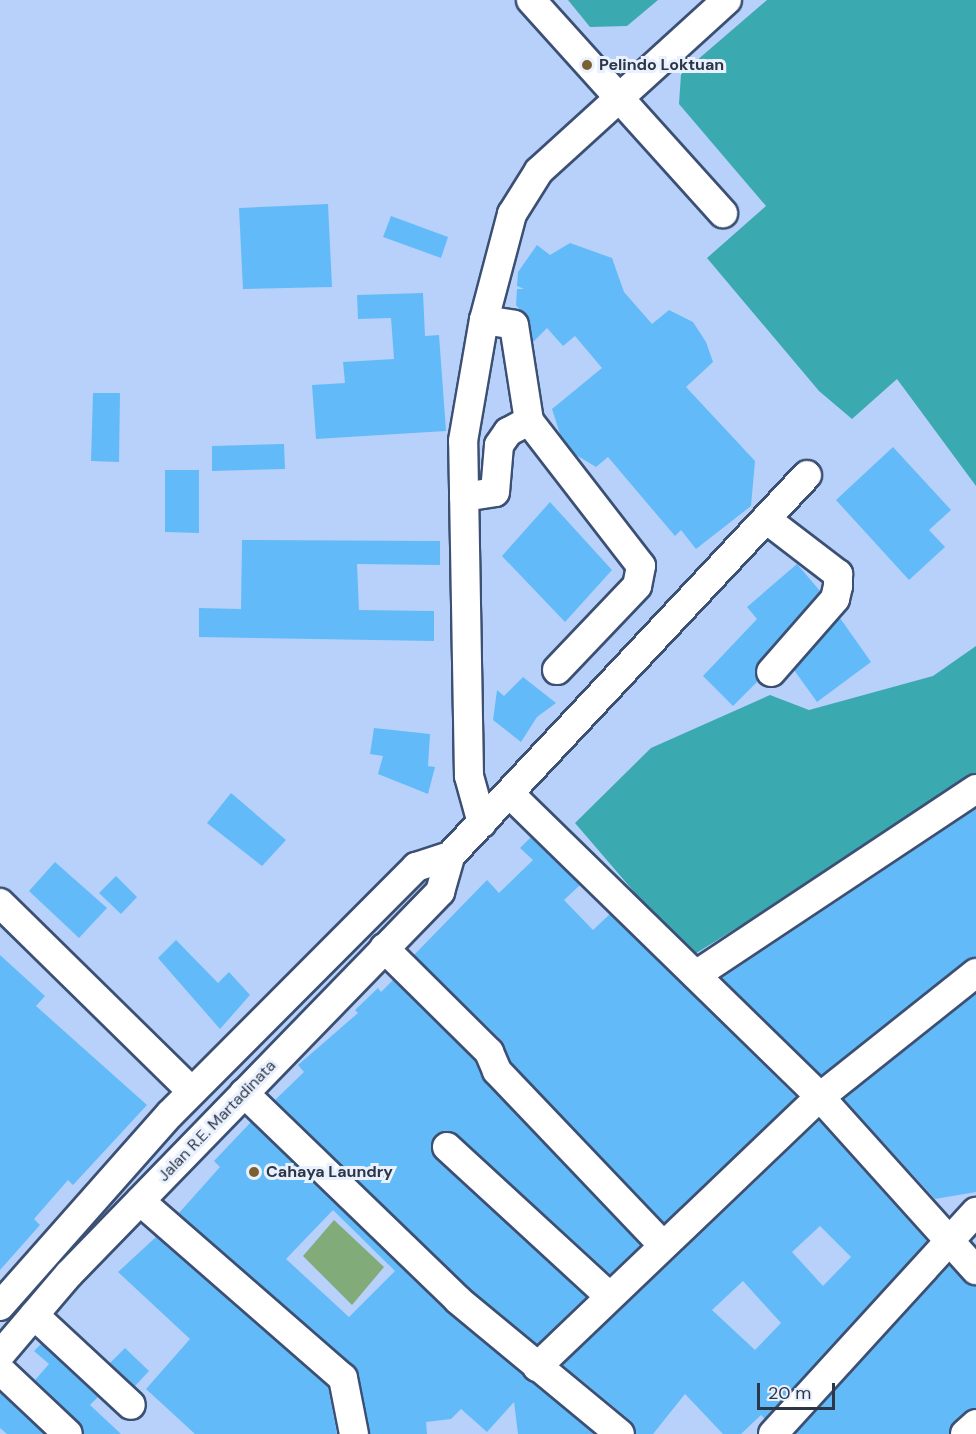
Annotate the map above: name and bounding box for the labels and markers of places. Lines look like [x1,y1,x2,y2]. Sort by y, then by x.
place label: Pelindo Loktuan [599,55,724,75]
marker: Pelindo Loktuan [580,58,594,72]
place label: Cahaya Laundry [266,1162,393,1182]
marker: Cahaya Laundry [247,1165,261,1179]

